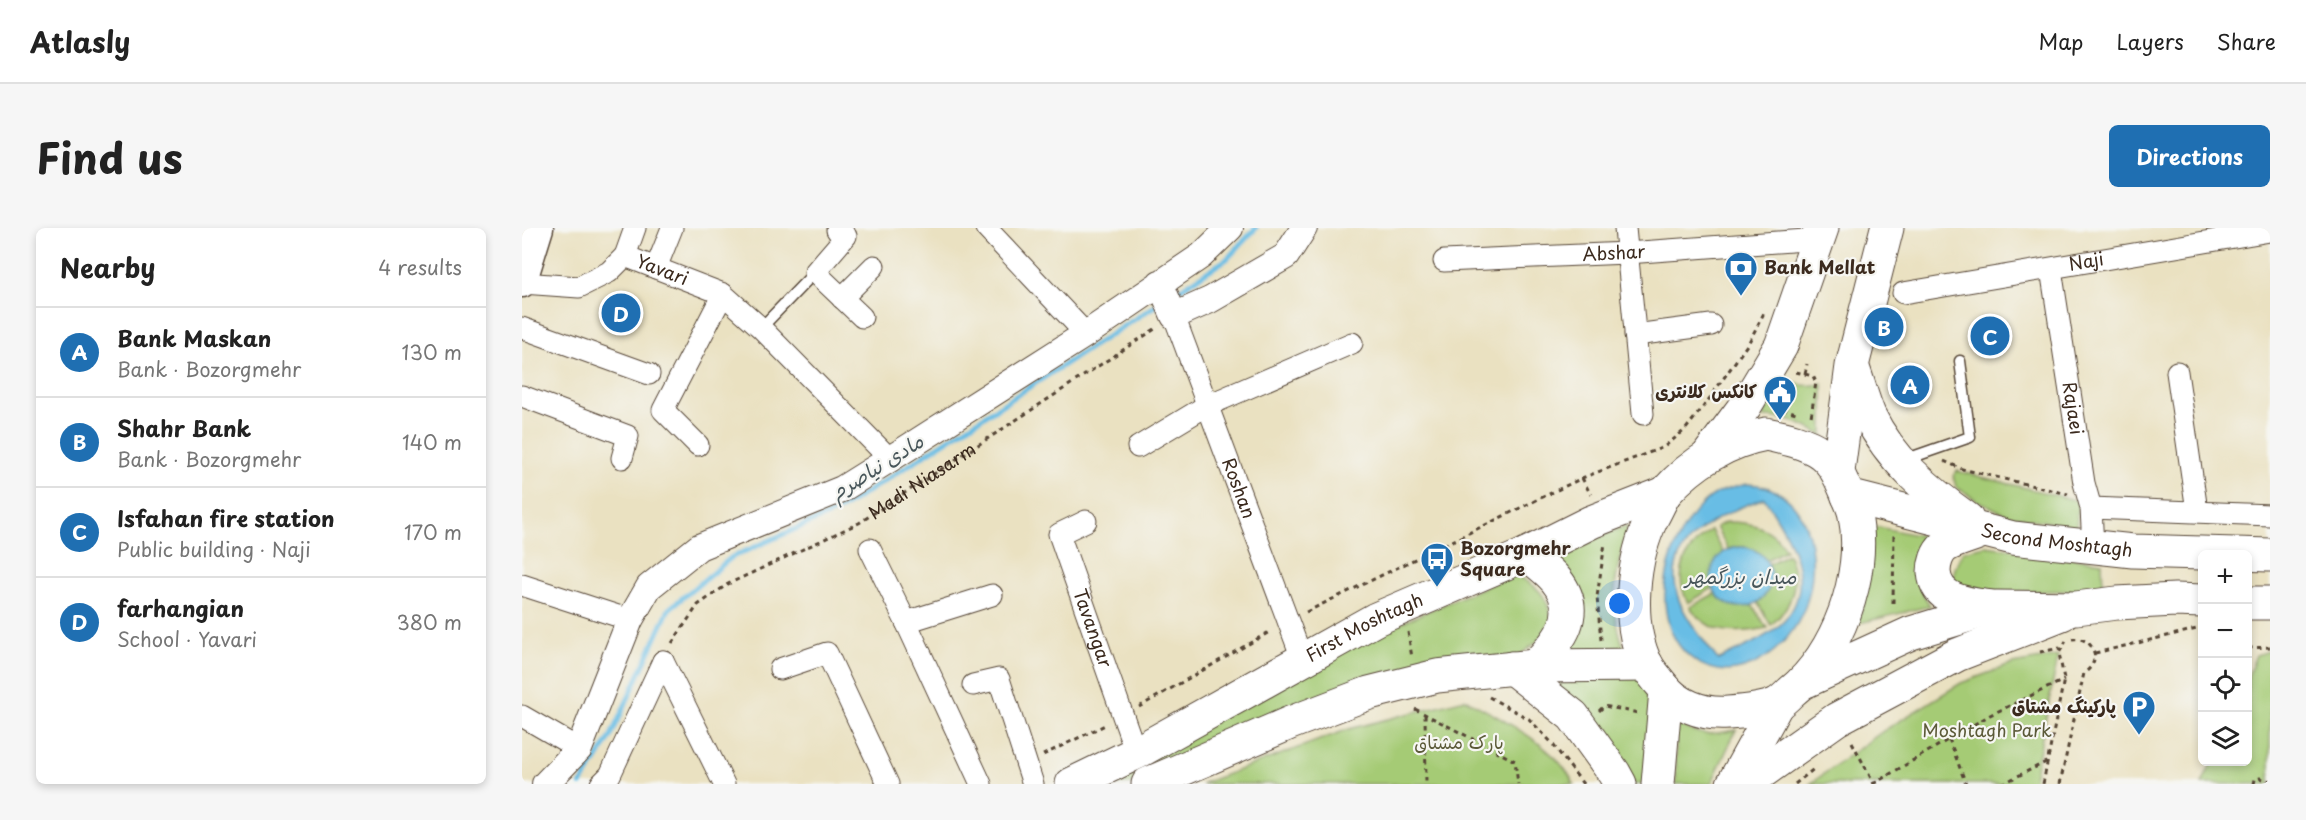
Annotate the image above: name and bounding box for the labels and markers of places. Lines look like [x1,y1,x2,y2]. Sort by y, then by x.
bank icon: Bank Mellat [1723,250,1759,297]
place label: Bank Mellat [1764,253,1876,280]
pin: D [602,290,640,335]
pin: B [1864,304,1904,350]
pin: C [1970,314,2010,358]
pin: A [1890,362,1930,408]
public building icon: کانکس کلانتری [1762,374,1798,421]
place label: کانکس کلانتری [1655,377,1757,404]
place label: Bozorgmehr Square [1460,534,1571,582]
bus stop icon: Bozorgmehr Square [1419,541,1455,588]
parking icon: پارکینگ مشتاق [2121,689,2157,736]
place label: پارکینگ مشتاق [2012,692,2117,719]

